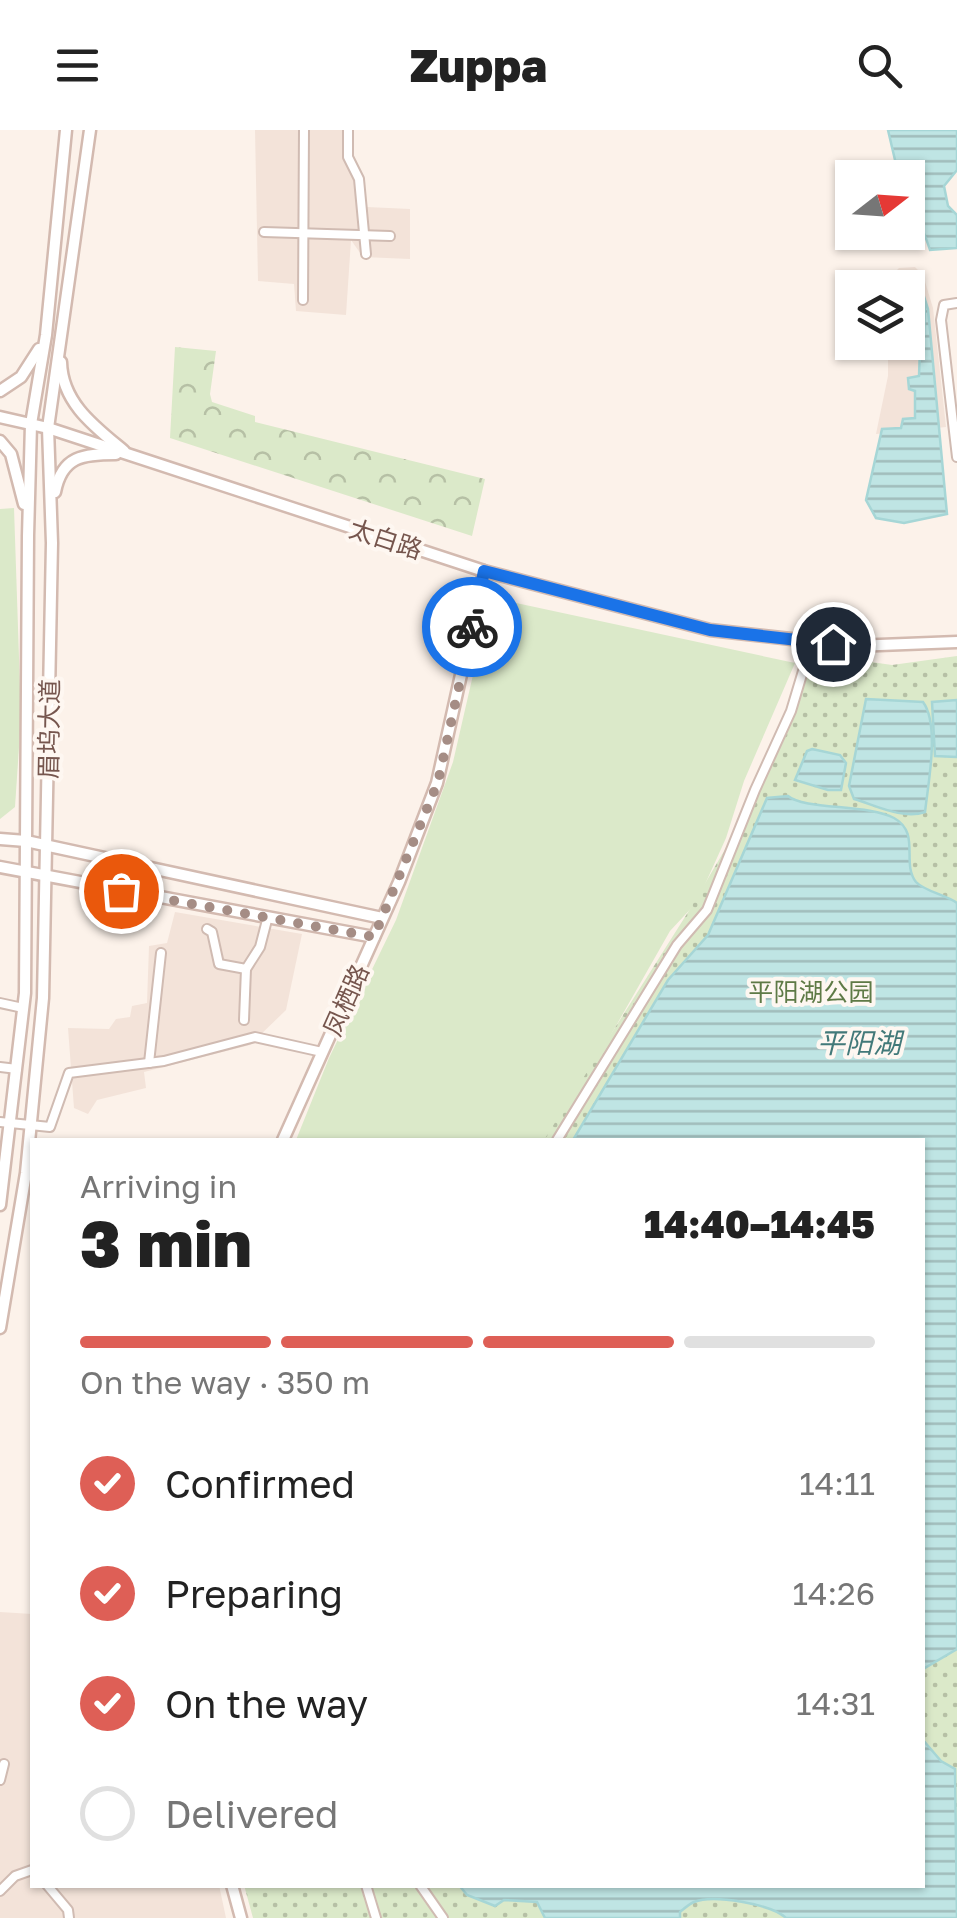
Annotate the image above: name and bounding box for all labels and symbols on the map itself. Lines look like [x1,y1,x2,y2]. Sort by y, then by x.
north arrow [835,160,925,250]
street label: 太白路 [346,512,427,565]
courier [422,577,522,677]
pin [791,602,876,687]
street label: 眉坞大道 [32,679,65,779]
pin [79,849,164,934]
street label: 凤栖路 [316,959,375,1040]
park label: 平阳湖公园 [748,976,874,1007]
water label: 平阳湖 [817,1026,905,1059]

